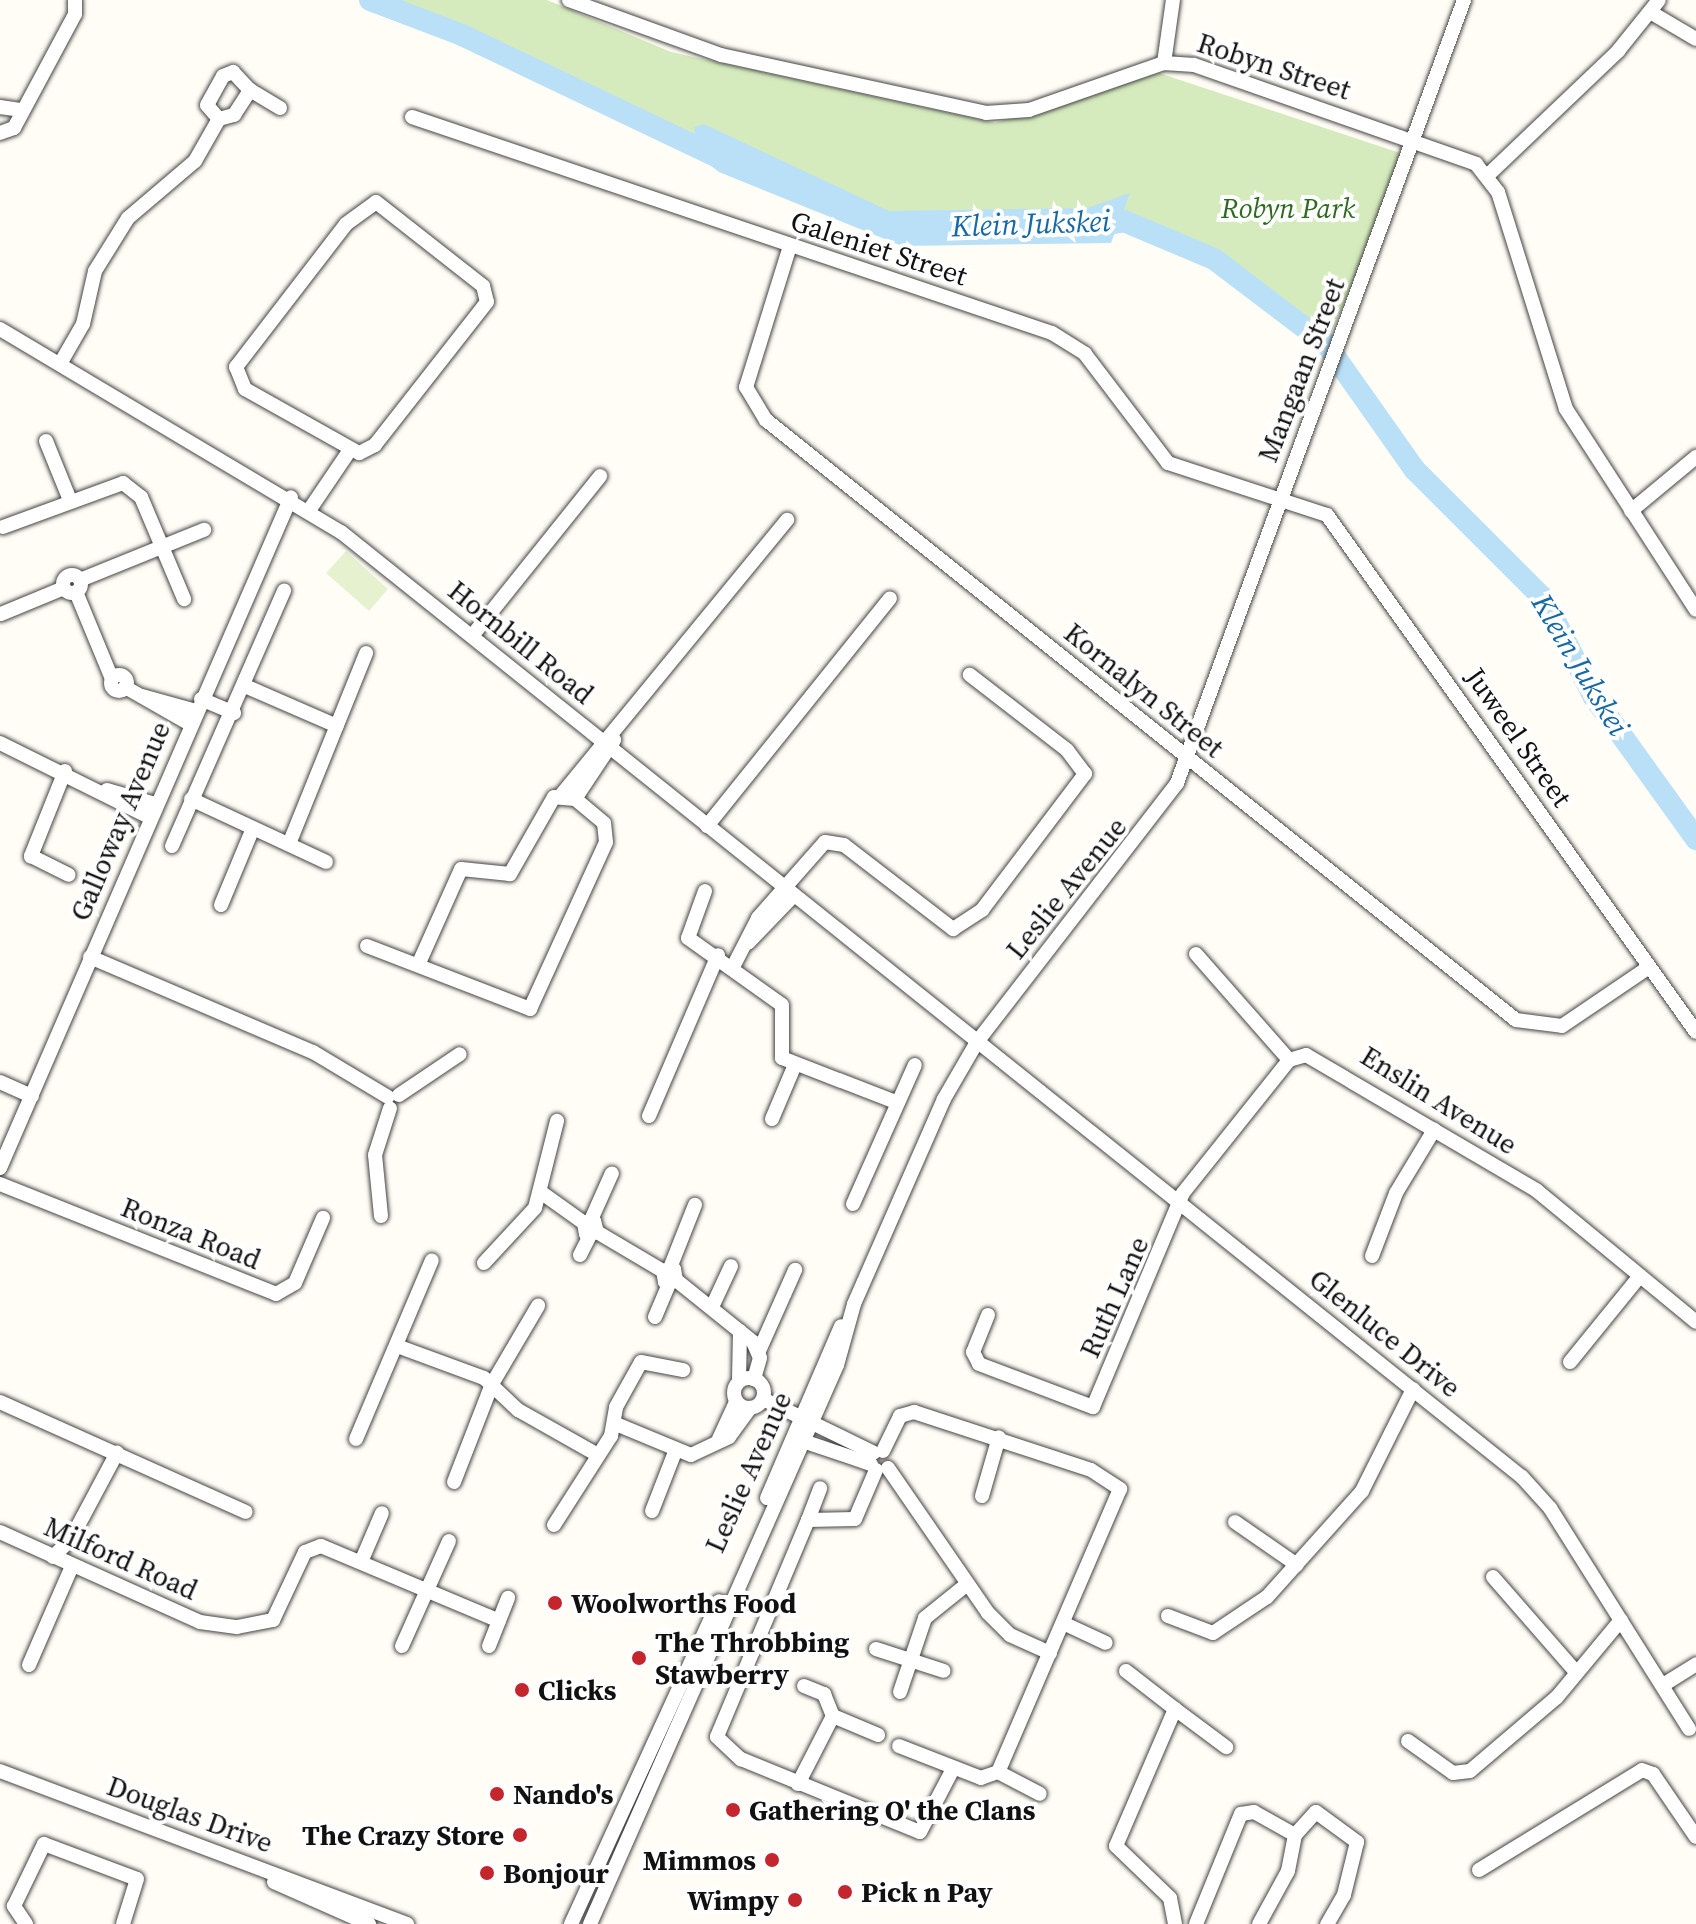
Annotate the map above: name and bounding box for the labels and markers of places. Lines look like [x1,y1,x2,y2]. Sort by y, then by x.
place label: Woolworths Food [571,1586,796,1620]
marker: Woolworths Food [546,1594,564,1612]
place label: The Throbbing Stawberry [655,1625,849,1691]
marker: The Throbbing Stawberry [630,1649,648,1667]
place label: Clicks [538,1673,616,1707]
marker: Clicks [513,1681,531,1699]
place label: Nando's [513,1777,613,1811]
marker: Nando's [488,1785,506,1803]
place label: Gathering O' the Clans [749,1793,1035,1827]
marker: Gathering O' the Clans [724,1801,742,1819]
place label: The Crazy Store [302,1818,504,1852]
marker: The Crazy Store [511,1826,529,1844]
place label: Mimmos [643,1843,756,1877]
marker: Mimmos [763,1851,781,1869]
place label: Bonjour [503,1856,609,1890]
marker: Bonjour [478,1864,496,1882]
place label: Pick n Pay [861,1875,993,1909]
place label: Wimpy [687,1883,779,1917]
marker: Pick n Pay [836,1883,854,1901]
marker: Wimpy [786,1891,804,1909]

